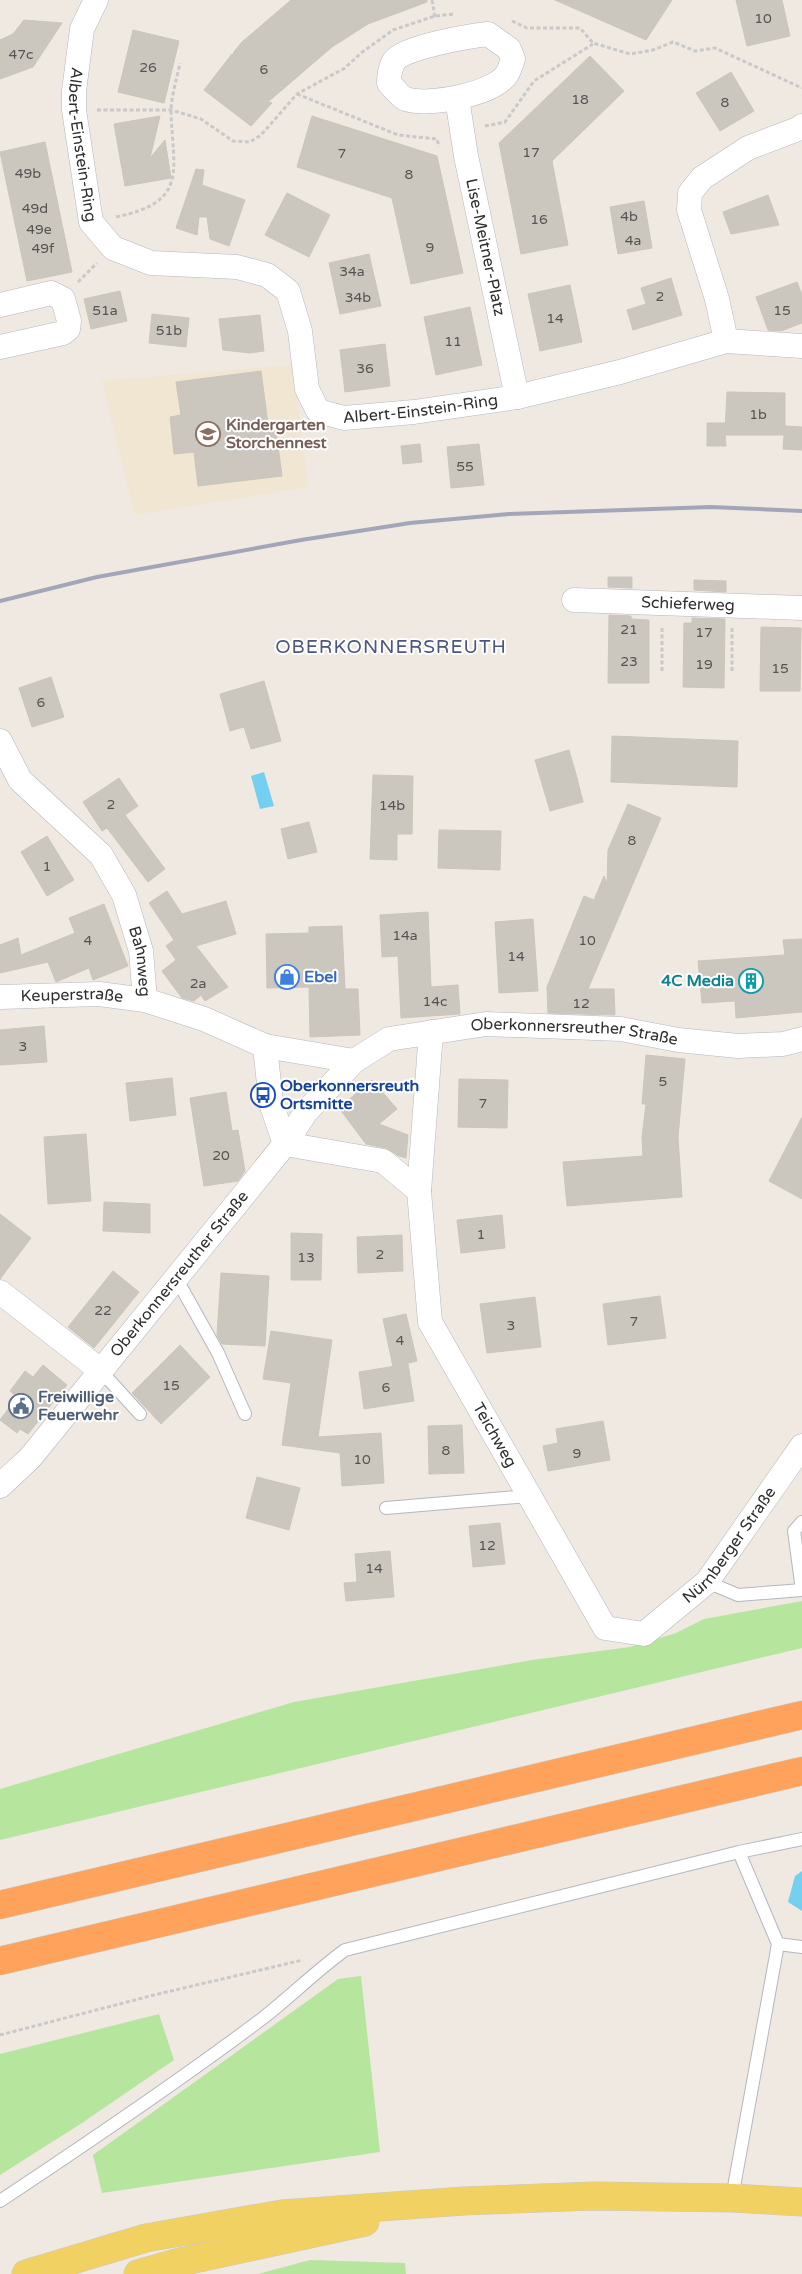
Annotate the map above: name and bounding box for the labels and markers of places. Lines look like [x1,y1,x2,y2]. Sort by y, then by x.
place label: Kindergarten Storchennest [226,415,328,453]
school or university icon: Kindergarten Storchennest [195,421,221,447]
shop icon: Ebel [274,964,300,990]
place label: Ebel [304,967,337,987]
building icon: 4C Media [738,968,764,994]
place label: 4C Media [661,971,734,991]
place label: Oberkonnersreuth Ortsmitte [280,1076,419,1114]
bus stop icon: Oberkonnersreuth Ortsmitte [250,1082,276,1108]
place label: Freiwillige Feuerwehr [38,1387,119,1425]
public building icon: Freiwillige Feuerwehr [8,1393,34,1419]

